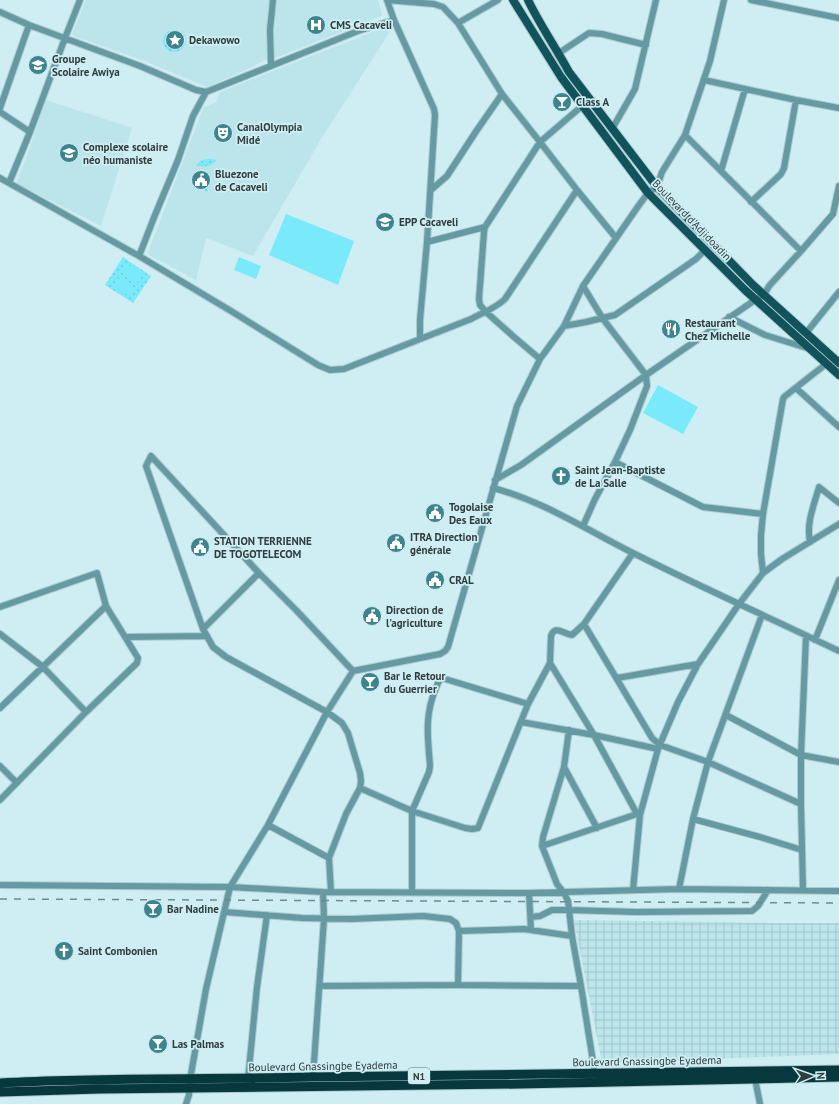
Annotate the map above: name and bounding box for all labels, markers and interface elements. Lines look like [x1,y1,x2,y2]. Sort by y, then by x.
hospital icon: CMS Cacaveli [305,14,327,36]
place label: CMS Cacaveli [330,18,392,32]
place icon: Dekawowo [164,29,186,51]
place label: Dekawowo [189,33,240,47]
place label: Groupe Scolaire Awiya [52,52,120,79]
school or university icon: Groupe Scolaire Awiya [27,54,49,76]
bar icon: Class A [551,91,573,113]
place label: Class A [576,95,609,109]
place label: CanalOlympia Midé [237,120,302,147]
theatre icon: CanalOlympia Midé [212,122,234,144]
place label: Complexe scolaire néo humaniste [83,140,169,167]
school or university icon: Complexe scolaire néo humaniste [58,142,80,164]
place label: Bluezone de Cacaveli [215,167,268,194]
public building icon: Bluezone de Cacaveli [190,169,212,191]
street label: Boulevard d'Adjidoadin [650,176,734,264]
school or university icon: EPP Cacaveli [374,211,396,233]
place label: EPP Cacaveli [399,215,458,229]
place label: Restaurant Chez Michelle [685,316,751,343]
restaurant icon: Restaurant Chez Michelle [660,318,682,340]
place label: Saint Jean-Baptiste de La Salle [575,463,666,490]
church icon: Saint Jean-Baptiste de La Salle [550,465,572,487]
place label: Togolaise Des Eaux [449,500,494,527]
public building icon: Togolaise Des Eaux [424,502,446,524]
place label: ITRA Direction générale [410,530,478,557]
public building icon: ITRA Direction générale [385,532,407,554]
place label: STATION TERRIENNE DE TOGOTELECOM [214,534,312,561]
public building icon: STATION TERRIENNE DE TOGOTELECOM [189,536,211,558]
public building icon: CRAL [424,569,446,591]
place label: CRAL [449,573,474,587]
place label: Direction de l'agriculture [386,603,444,630]
public building icon: Direction de l'agriculture [361,605,383,627]
place label: Bar le Retour du Guerrier [384,669,445,696]
bar icon: Bar le Retour du Guerrier [359,671,381,693]
bar icon: Bar Nadine [142,898,164,920]
place label: Bar Nadine [167,902,219,916]
church icon: Saint Combonien [53,940,75,962]
place label: Saint Combonien [78,944,158,958]
bar icon: Las Palmas [147,1033,169,1055]
place label: Las Palmas [172,1037,225,1051]
street label: Boulevard Gnassingbe Eyadema [572,1053,722,1069]
north arrow [791,1056,831,1096]
street label: Boulevard Gnassingbe Eyadema [248,1058,398,1074]
road number: N1 [408,1068,430,1084]
text: N [814,1072,828,1080]

